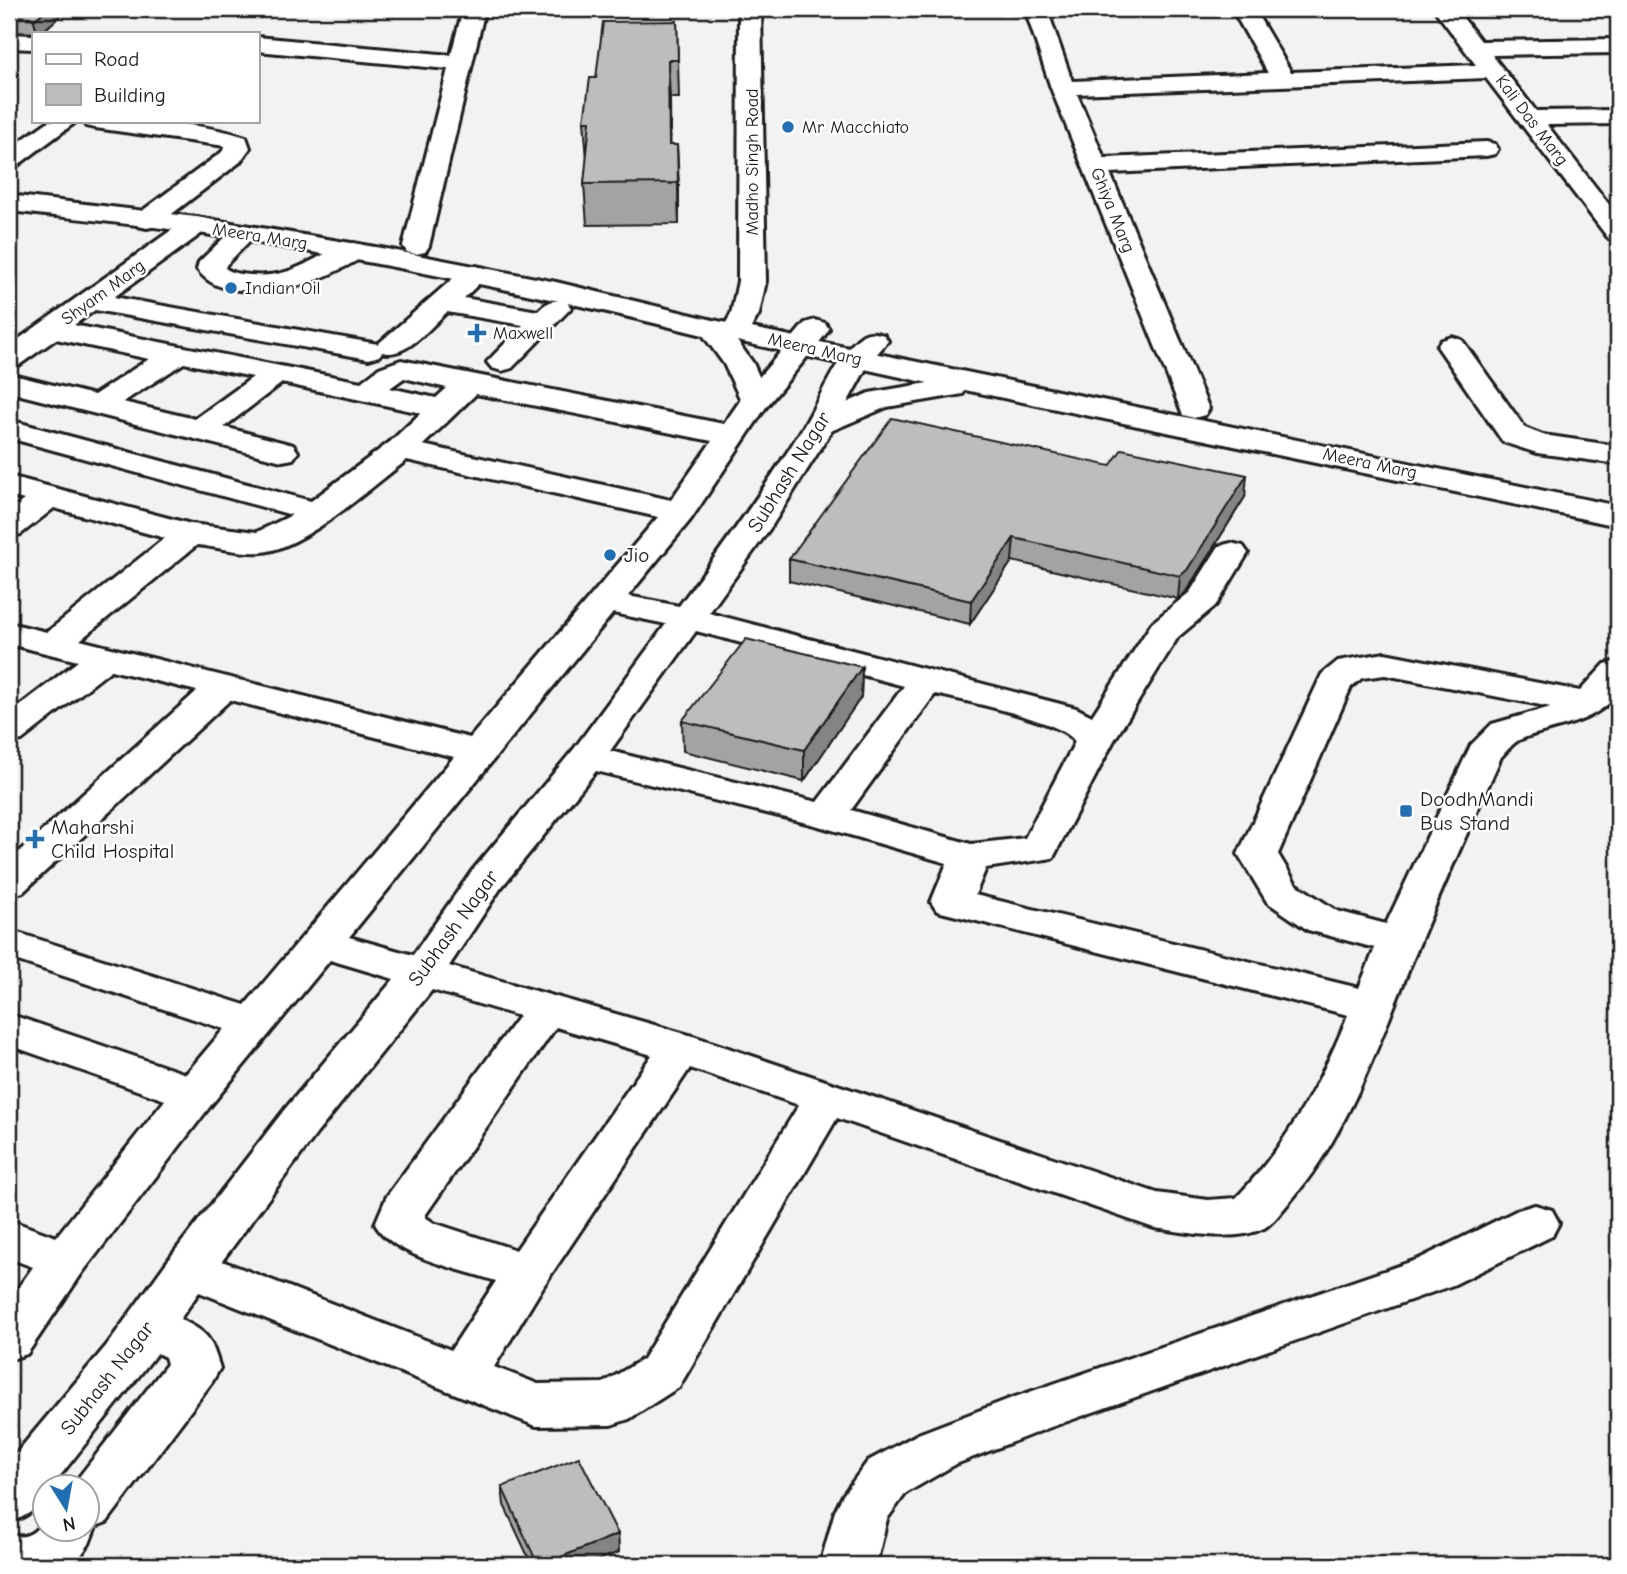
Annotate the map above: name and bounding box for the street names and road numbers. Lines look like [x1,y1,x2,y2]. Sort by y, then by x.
street label: Kali Das Marg [1491,71,1572,170]
street label: Madho Singh Road [742,88,763,236]
street label: Ghiya Marg [1086,164,1139,256]
street label: Meera Marg [211,219,309,254]
street label: Shyam Marg [57,255,149,330]
street label: Meera Marg [766,328,864,370]
street label: Subhash Nagar [742,407,836,537]
street label: Meera Marg [1321,443,1419,484]
street label: Subhash Nagar [403,865,504,991]
street label: Subhash Nagar [55,1316,159,1440]

